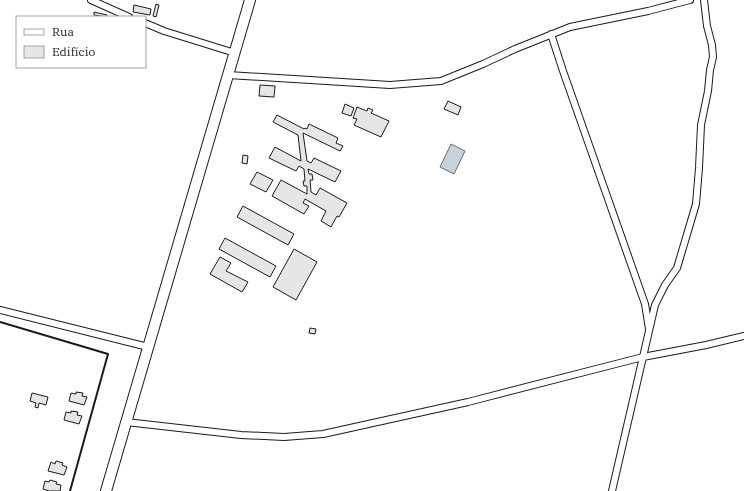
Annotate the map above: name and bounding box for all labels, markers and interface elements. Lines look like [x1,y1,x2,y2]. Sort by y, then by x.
legend [16,16,146,68]
text: Rua [52,24,74,39]
text: Edifício [52,44,96,59]

